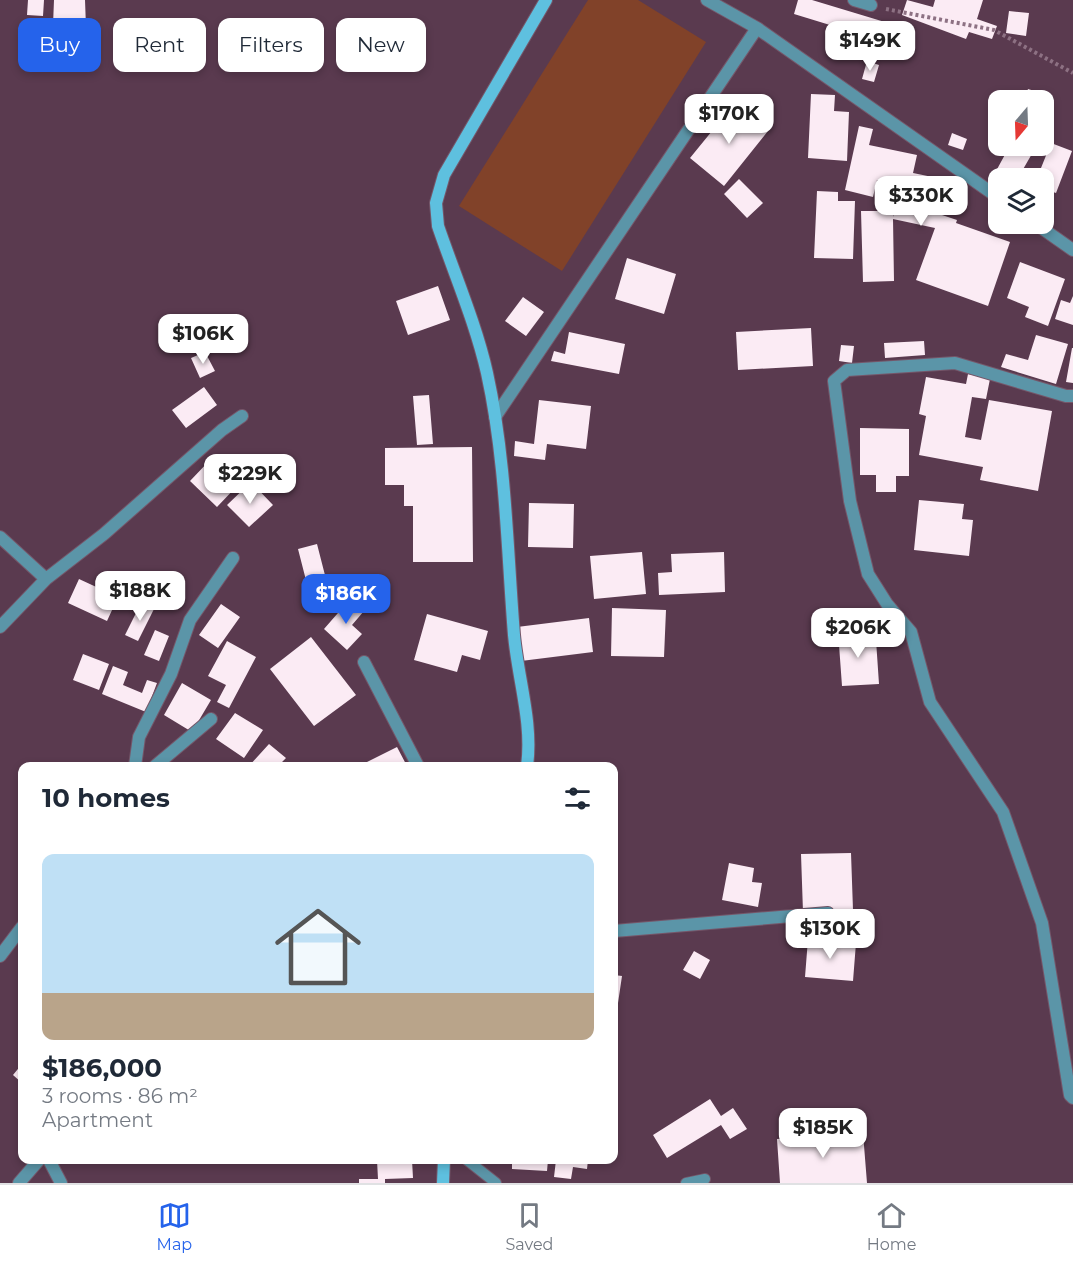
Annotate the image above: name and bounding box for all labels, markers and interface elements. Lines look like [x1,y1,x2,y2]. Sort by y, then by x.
chip: Buy [18,18,101,72]
chip: Rent [113,18,206,72]
chip: Filters [218,18,324,72]
chip: New [336,18,426,72]
pin: $149K [828,21,912,72]
text: $149K [839,28,901,52]
north arrow [988,90,1054,156]
map controls [988,90,1054,234]
pin: $170K [687,94,771,145]
text: $170K [699,101,759,125]
button: layers [988,168,1054,234]
pin: $330K [879,176,963,227]
text: $330K [889,183,953,207]
pin: $106K [161,314,245,365]
text: $106K [172,321,234,345]
pin: $229K [208,454,292,505]
text: $229K [218,461,282,485]
pin: $188K [98,571,182,622]
pin: $186K [304,574,388,625]
text: $188K [109,578,171,602]
text: $186K [315,581,377,605]
pin: $206K [816,608,900,659]
text: $206K [825,615,891,639]
text: 10 homes [42,782,170,814]
icon: filters [561,782,594,815]
icon: home [264,893,372,1001]
pin: $130K [788,909,872,960]
text: $130K [800,916,860,940]
text: $186,000 [42,1052,162,1084]
text: 3 rooms · 86 m² [42,1084,198,1108]
text: Apartment [42,1108,153,1132]
pin: $185K [781,1108,865,1159]
text: $185K [793,1115,853,1139]
tab: Map [157,1199,192,1254]
tab: Saved [505,1199,553,1254]
tab: Home [867,1199,916,1254]

